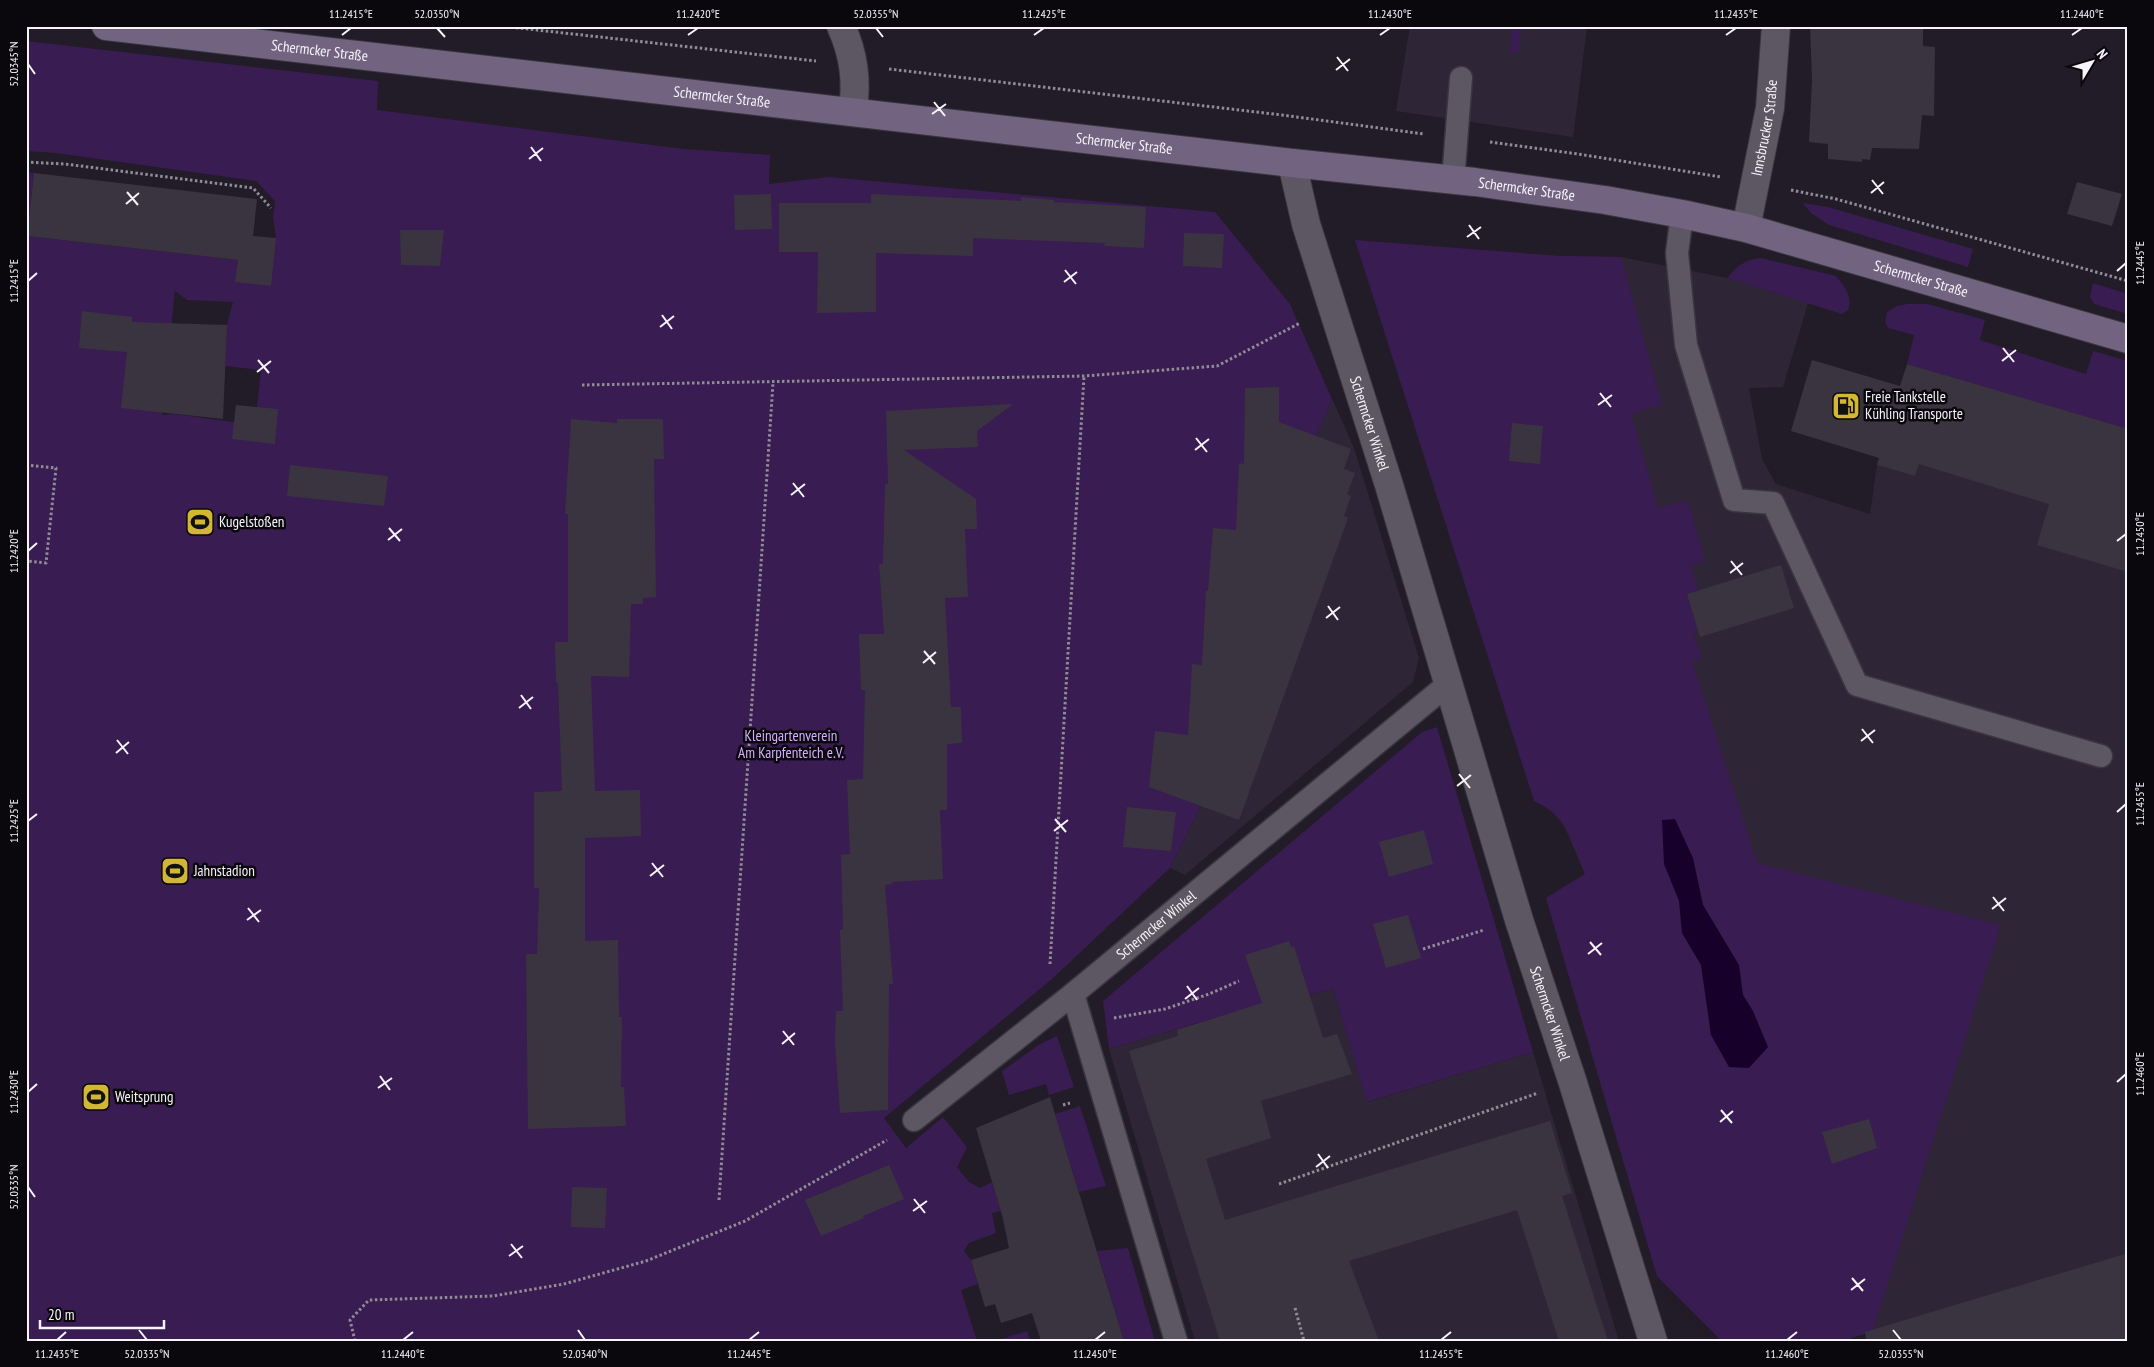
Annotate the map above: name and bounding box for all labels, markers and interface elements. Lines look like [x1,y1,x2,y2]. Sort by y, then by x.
text: 11.2415°E [329,6,373,21]
text: 52.0350°N [414,6,460,21]
text: 11.2420°E [676,6,720,21]
text: 52.0355°N [853,6,899,21]
text: 11.2425°E [1022,6,1066,21]
text: 11.2430°E [1368,6,1412,21]
text: 11.2435°E [1714,6,1758,21]
text: 11.2440°E [2060,6,2104,21]
street label: Schermcker Straße [270,35,369,65]
north arrow [2066,38,2116,88]
text: 52.0345°N [6,41,21,87]
text: N [2093,45,2112,63]
street label: Innsbrucker Straße [1747,79,1781,178]
street label: Schermcker Straße [673,82,771,112]
street label: Schermcker Straße [1075,128,1174,158]
street label: Schermcker Straße [1477,173,1576,205]
text: 11.2445°E [2132,241,2147,285]
street label: Schermcker Straße [1872,256,1970,301]
text: 11.2415°E [6,259,21,303]
street label: Schermcker Winkel [1346,374,1394,474]
place label: Freie Tankstelle Kühling Transporte [1865,387,1963,423]
fuel station icon: Freie Tankstelle Kühling Transporte [1831,391,1861,421]
sports icon: Kugelstoßen [185,507,215,537]
place label: Kugelstoßen [219,512,284,531]
text: 11.2450°E [2132,512,2147,556]
text: 11.2420°E [6,529,21,573]
park label: Kleingartenverein Am Karpfenteich e.V. [738,726,844,762]
text: 11.2455°E [2132,782,2147,826]
text: 11.2425°E [6,799,21,843]
sports icon: Jahnstadion [160,856,190,886]
place label: Jahnstadion [193,861,255,880]
street label: Schermcker Winkel [1112,886,1200,963]
street label: Schermcker Winkel [1526,964,1575,1063]
text: 11.2460°E [2132,1052,2147,1096]
text: 11.2430°E [6,1070,21,1114]
sports icon: Weitsprung [81,1082,111,1112]
place label: Weitsprung [115,1087,173,1106]
text: 52.0335°N [6,1164,21,1210]
scale bar [40,1297,164,1329]
text: 20 m [48,1305,74,1324]
text: 11.2435°E [35,1346,79,1361]
text: 52.0335°N [124,1346,170,1361]
text: 11.2440°E [381,1346,425,1361]
text: 52.0340°N [562,1346,608,1361]
text: 11.2445°E [727,1346,771,1361]
text: 11.2450°E [1073,1346,1117,1361]
text: 11.2455°E [1419,1346,1463,1361]
text: 11.2460°E [1765,1346,1809,1361]
text: 52.0355°N [1878,1346,1924,1361]

